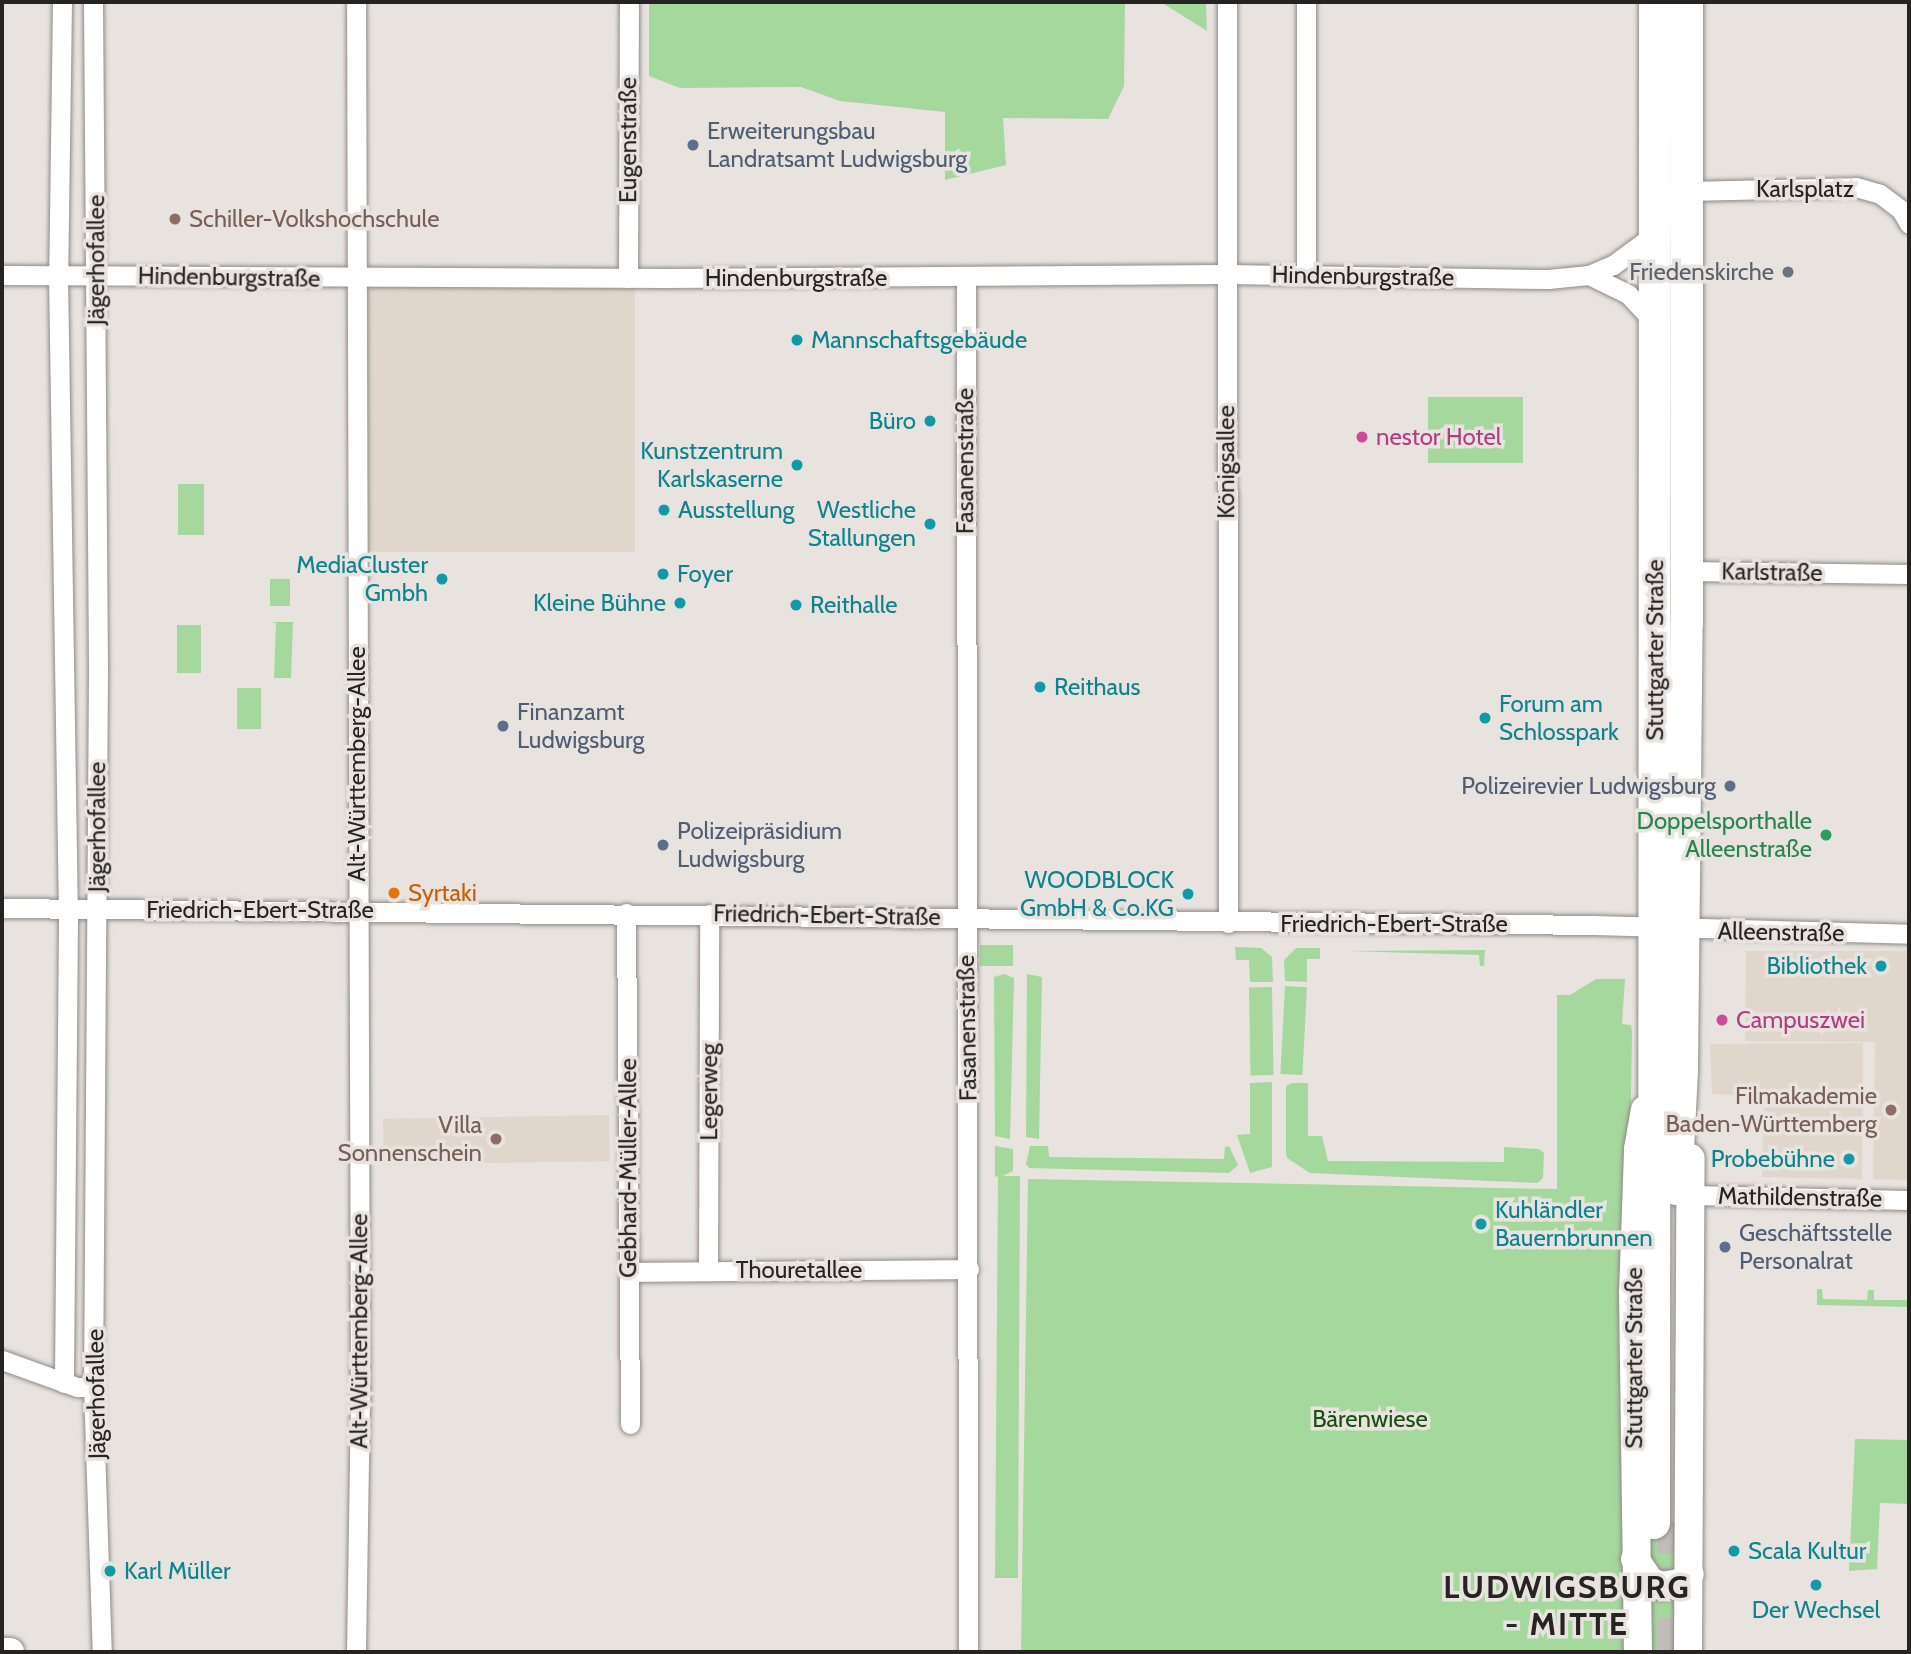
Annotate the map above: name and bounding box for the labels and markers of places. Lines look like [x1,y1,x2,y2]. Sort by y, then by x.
place label: Erweiterungsbau Landratsamt Ludwigsburg [707,117,967,173]
marker: Erweiterungsbau Landratsamt Ludwigsburg [685,137,701,153]
place label: Schiller-Volkshochschule [189,205,439,233]
marker: Schiller-Volkshochschule [167,211,183,227]
place label: Friedenskirche [1629,258,1774,286]
marker: Friedenskirche [1780,264,1796,280]
place label: Mannschaftsgebäude [811,326,1027,354]
marker: Mannschaftsgebäude [789,332,805,348]
place label: Büro [869,407,916,435]
marker: Büro [922,413,938,429]
place label: nestor Hotel [1376,423,1501,451]
marker: nestor Hotel [1354,429,1370,445]
place label: Kunstzentrum Karlskaserne [640,437,783,493]
marker: Kunstzentrum Karlskaserne [789,457,805,473]
place label: Ausstellung [678,496,794,524]
place label: Westliche Stallungen [808,496,916,552]
marker: Ausstellung [656,502,672,518]
marker: Westliche Stallungen [922,516,938,532]
place label: MediaCluster Gmbh [296,551,428,607]
place label: Foyer [677,560,733,588]
marker: Foyer [655,566,671,582]
marker: MediaCluster Gmbh [434,571,450,587]
place label: Kleine Bühne [533,589,666,617]
place label: Reithalle [810,591,898,619]
marker: Kleine Bühne [672,595,688,611]
marker: Reithalle [788,597,804,613]
place label: Reithaus [1054,673,1141,701]
marker: Reithaus [1032,679,1048,695]
place label: Forum am Schlosspark [1499,690,1619,746]
place label: Finanzamt Ludwigsburg [517,698,644,754]
marker: Forum am Schlosspark [1477,710,1493,726]
marker: Finanzamt Ludwigsburg [495,718,511,734]
place label: Polizeirevier Ludwigsburg [1461,772,1716,800]
marker: Polizeirevier Ludwigsburg [1722,778,1738,794]
place label: Doppelsporthalle Alleenstraße [1637,807,1812,863]
place label: Polizeipräsidium Ludwigsburg [677,817,842,873]
marker: Doppelsporthalle Alleenstraße [1818,827,1834,843]
marker: Polizeipräsidium Ludwigsburg [655,837,671,853]
place label: WOODBLOCK GmbH & Co.KG [1020,866,1174,922]
place label: Syrtaki [408,879,477,907]
marker: Syrtaki [386,885,402,901]
marker: WOODBLOCK GmbH & Co.KG [1180,886,1196,902]
place label: Bibliothek [1766,952,1867,980]
marker: Bibliothek [1873,958,1889,974]
place label: Campuszwei [1736,1006,1865,1034]
marker: Campuszwei [1714,1012,1730,1028]
place label: Filmakademie Baden-Württemberg [1666,1082,1877,1138]
marker: Filmakademie Baden-Württemberg [1883,1102,1899,1118]
place label: Villa Sonnenschein [338,1111,482,1167]
marker: Villa Sonnenschein [488,1131,504,1147]
place label: Probebühne [1711,1145,1835,1173]
marker: Probebühne [1841,1151,1857,1167]
place label: Kuhländler Bauernbrunnen [1495,1196,1653,1252]
marker: Kuhländler Bauernbrunnen [1473,1216,1489,1232]
place label: Geschäftsstelle Personalrat [1739,1219,1892,1275]
marker: Geschäftsstelle Personalrat [1717,1239,1733,1255]
place label: Scala Kultur [1748,1537,1866,1565]
marker: Scala Kultur [1726,1543,1742,1559]
place label: Karl Müller [124,1557,231,1585]
marker: Karl Müller [102,1563,118,1579]
marker: Der Wechsel [1808,1577,1824,1593]
place label: Der Wechsel [1752,1596,1880,1624]

